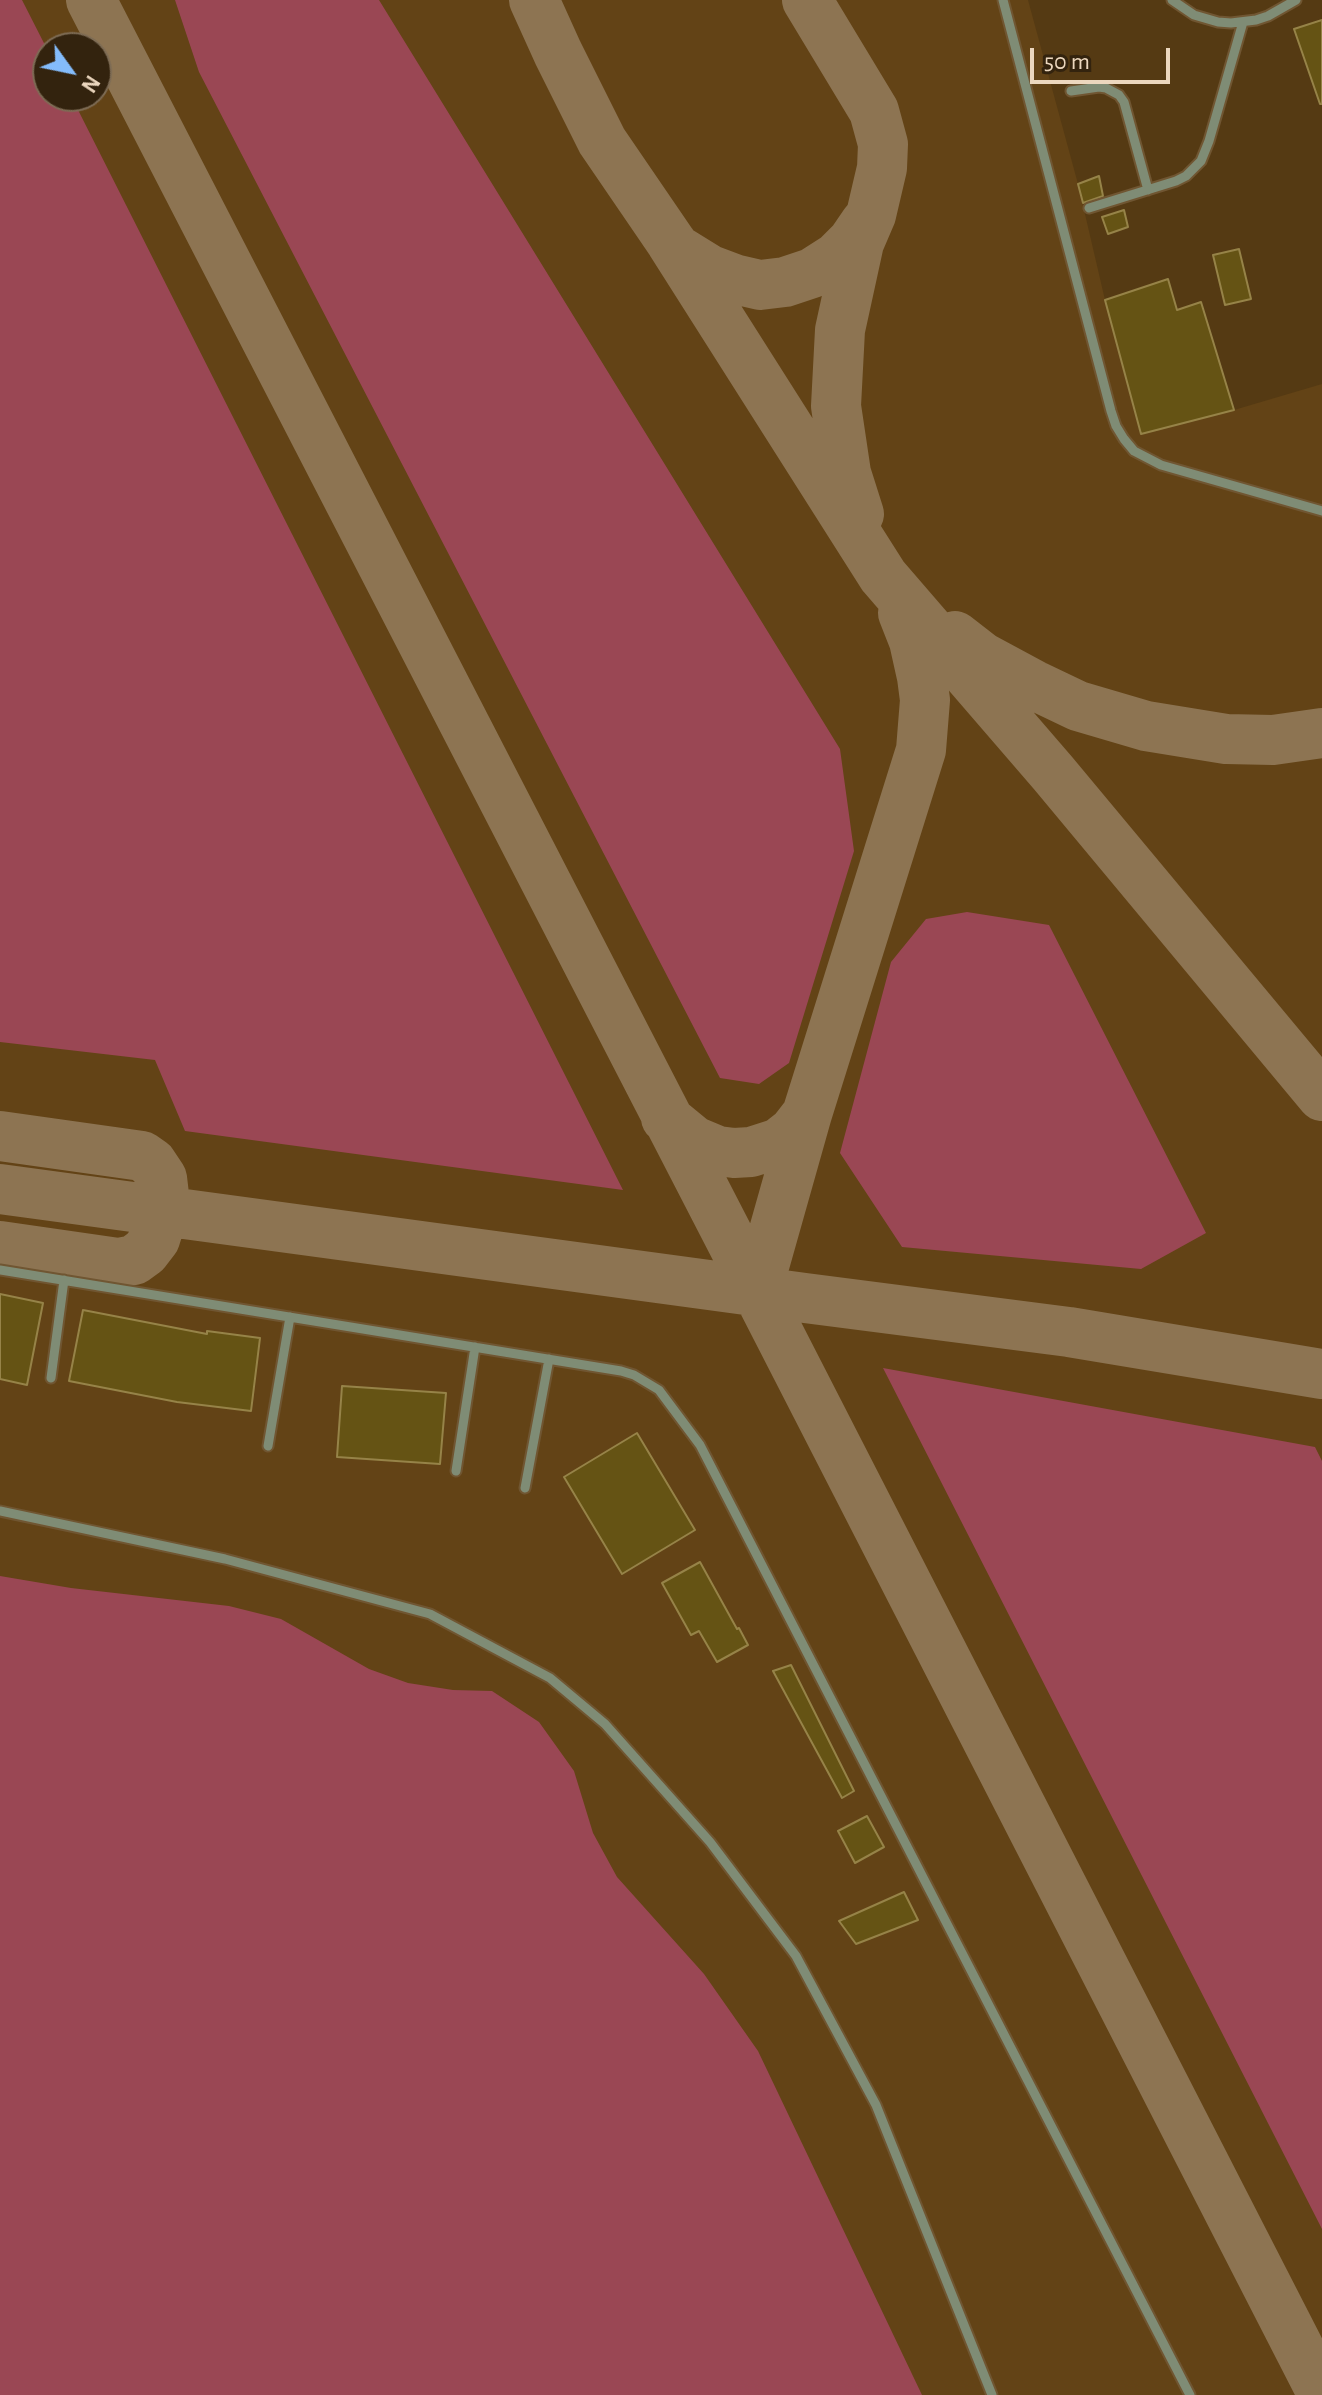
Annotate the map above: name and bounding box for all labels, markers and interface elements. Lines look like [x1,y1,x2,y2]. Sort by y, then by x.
north arrow [32,32,112,112]
scale bar [1034,32,1174,82]
text: 50 m [1044,50,1090,74]
text: N [77,72,104,96]

